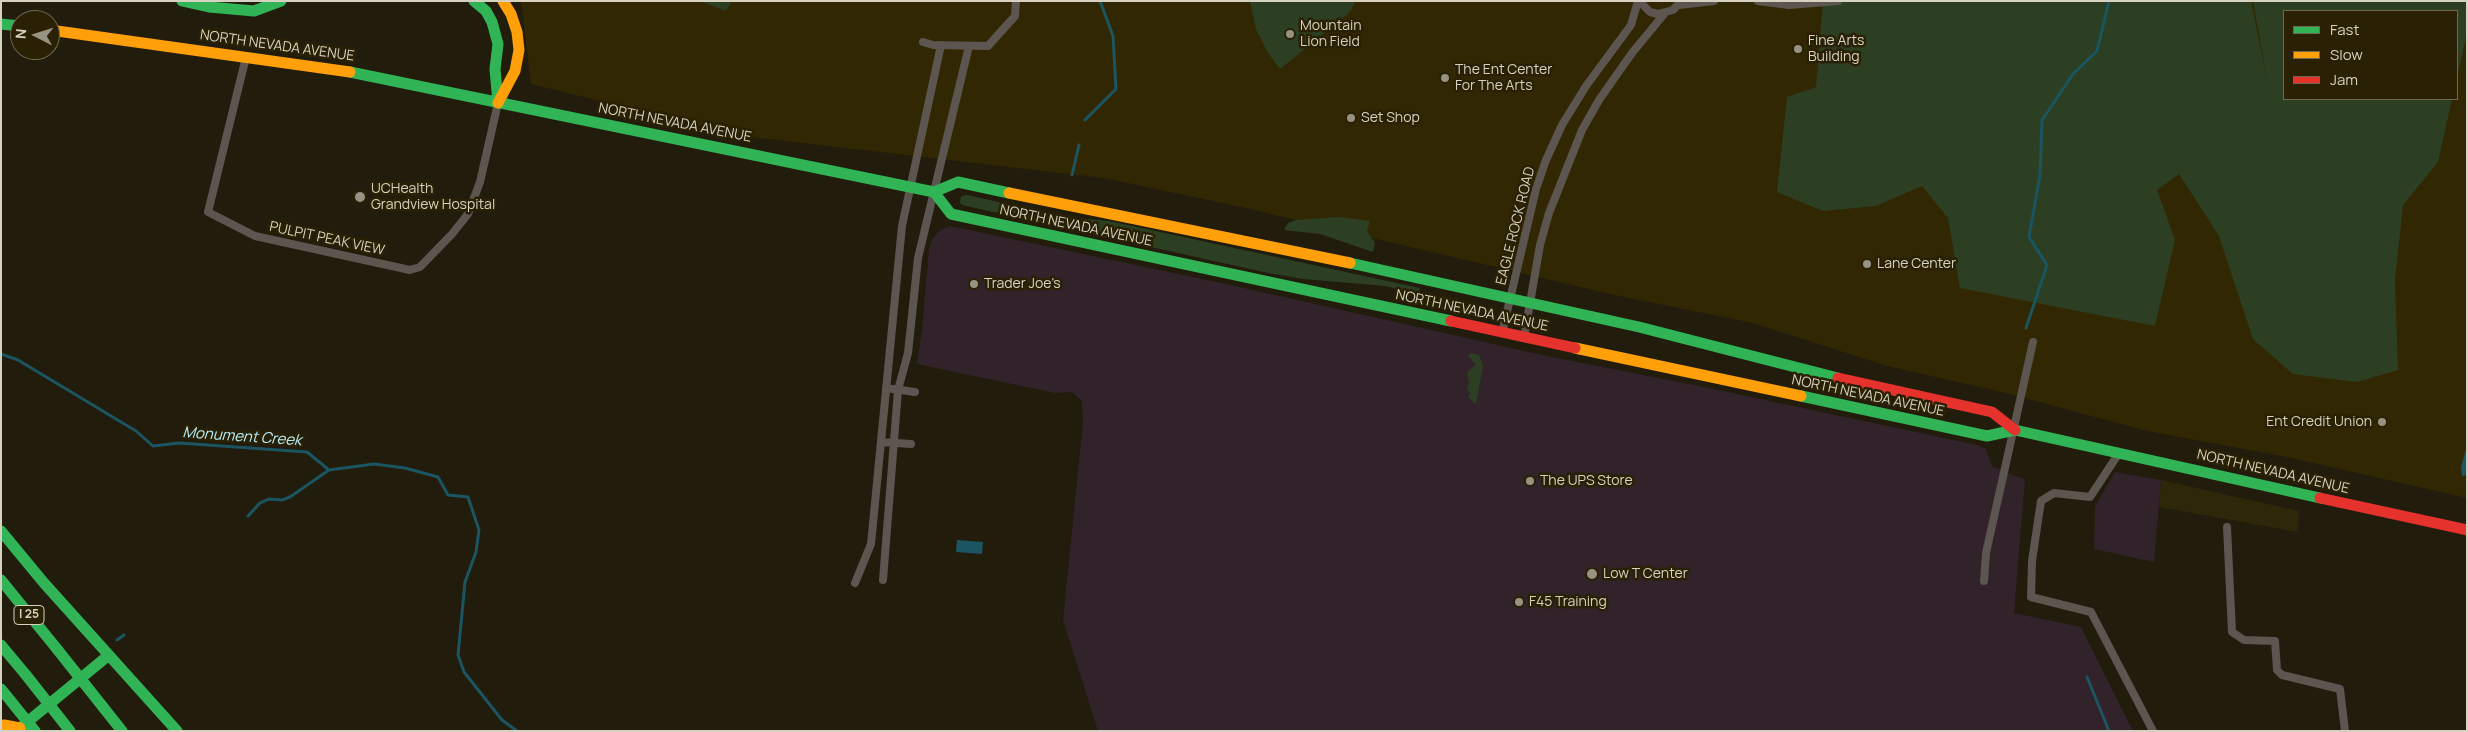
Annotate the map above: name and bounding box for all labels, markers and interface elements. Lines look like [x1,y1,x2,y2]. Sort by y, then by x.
north arrow [10,10,60,60]
legend [2283,10,2458,100]
place label: Mountain Lion Field [1300,18,1362,50]
text: Fast [2330,19,2359,40]
street label: NORTH NEVADA AVENUE [199,27,355,65]
text: N [11,28,30,40]
marker: Mountain Lion Field [1284,28,1296,40]
place label: Fine Arts Building [1808,33,1864,65]
marker: Fine Arts Building [1792,43,1804,55]
text: Slow [2330,44,2363,65]
place label: The Ent Center For The Arts [1455,62,1552,94]
text: Jam [2330,69,2358,90]
marker: The Ent Center For The Arts [1439,72,1451,84]
street label: NORTH NEVADA AVENUE [597,100,753,146]
place label: Set Shop [1361,110,1420,126]
marker: Set Shop [1345,112,1357,124]
street label: EAGLE ROCK ROAD [1493,165,1539,287]
place label: UCHealth Grandview Hospital [371,181,495,213]
marker: UCHealth Grandview Hospital [353,190,367,204]
street label: NORTH NEVADA AVENUE [998,202,1154,250]
street label: PULPIT PEAK VIEW [268,219,386,259]
place label: Lane Center [1877,256,1956,272]
marker: Lane Center [1861,258,1873,270]
place label: Trader Joe's [984,276,1061,292]
marker: Trader Joe's [968,278,980,290]
street label: NORTH NEVADA AVENUE [1394,287,1550,335]
street label: NORTH NEVADA AVENUE [1790,372,1946,420]
place label: Ent Credit Union [2266,414,2372,430]
marker: Ent Credit Union [2376,416,2388,428]
water label: Monument Creek [182,424,302,450]
street label: NORTH NEVADA AVENUE [2195,446,2351,498]
place label: The UPS Store [1540,473,1633,489]
marker: The UPS Store [1524,475,1536,487]
place label: Low T Center [1603,566,1688,582]
marker: Low T Center [1585,567,1599,581]
place label: F45 Training [1529,594,1607,610]
marker: F45 Training [1513,596,1525,608]
road number: I 25 [14,606,44,624]

